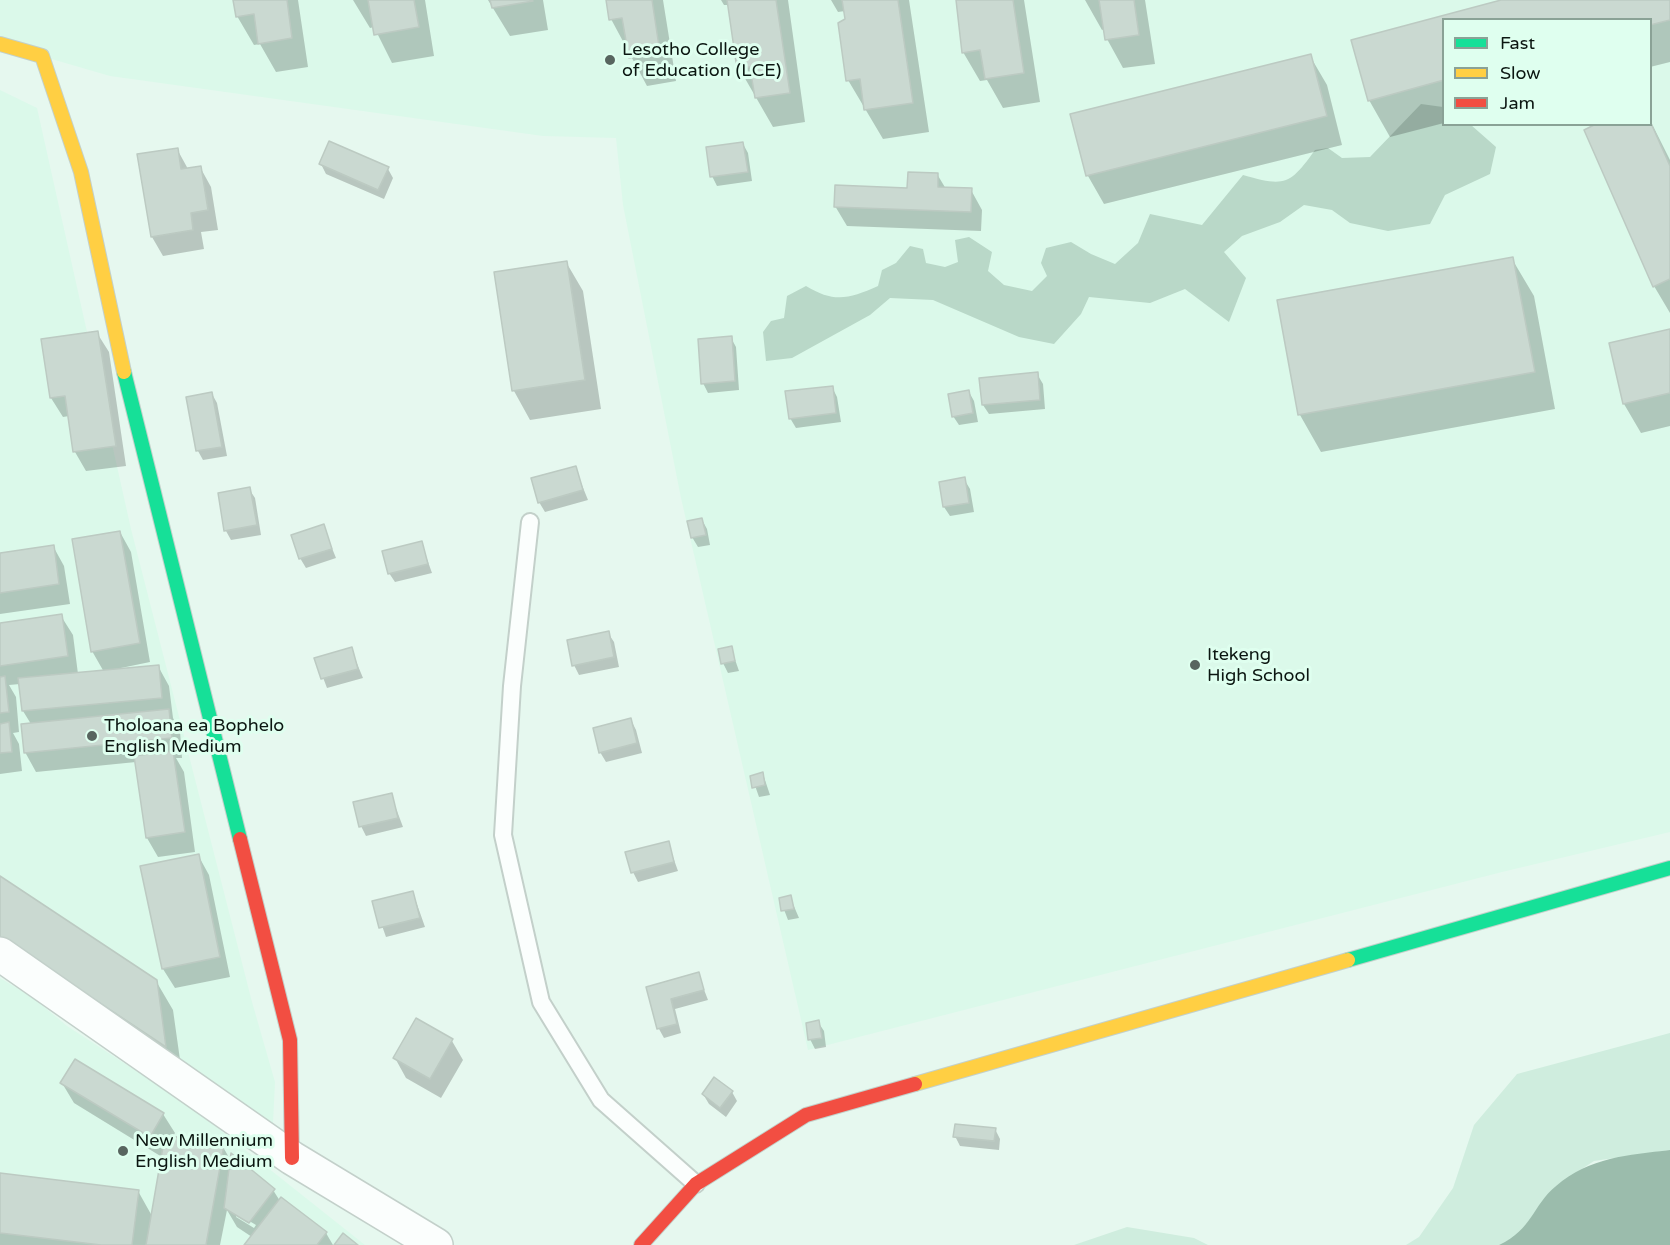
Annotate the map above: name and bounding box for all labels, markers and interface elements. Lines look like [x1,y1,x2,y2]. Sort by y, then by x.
legend [1442,18,1652,126]
text: Fast [1500,32,1535,54]
place label: Lesotho College of Education (LCE) [622,39,781,82]
marker: Lesotho College of Education (LCE) [603,53,617,67]
text: Slow [1500,62,1541,84]
text: Jam [1500,92,1535,114]
place label: Itekeng High School [1207,644,1310,686]
marker: Itekeng High School [1188,658,1202,672]
place label: Tholoana ea Bophelo English Medium [104,715,284,758]
marker: Tholoana ea Bophelo English Medium [85,729,99,743]
place label: New Millennium English Medium [135,1130,273,1172]
marker: New Millennium English Medium [116,1144,130,1158]

